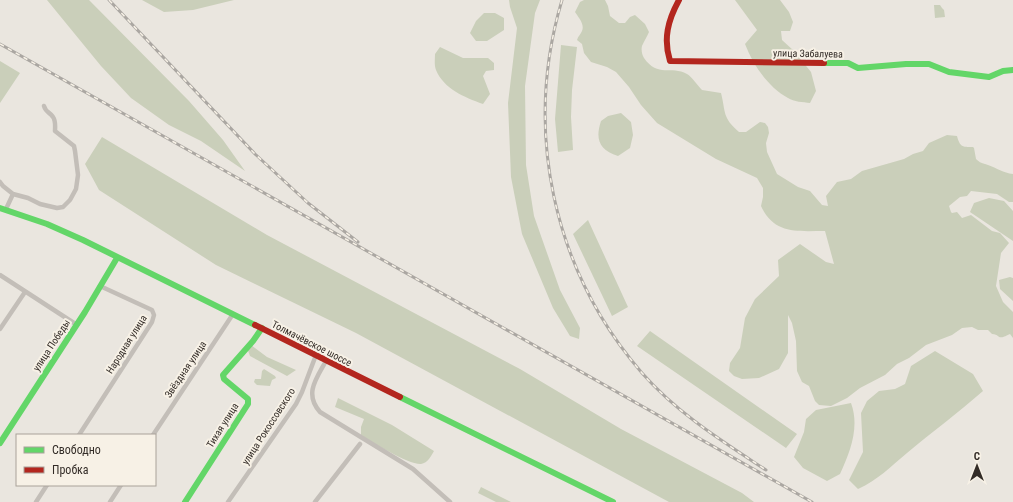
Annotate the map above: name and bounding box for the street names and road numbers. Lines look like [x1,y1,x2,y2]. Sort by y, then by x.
street label: улица Забалуева [773,47,843,60]
street label: Народная улица [104,313,149,376]
street label: улица Победы [31,317,72,373]
street label: Толмачёвское шоссе [270,319,354,368]
street label: Звёздная улица [162,339,209,400]
street label: улица Рокоссовского [240,386,297,467]
street label: Тихая улица [204,401,241,449]

